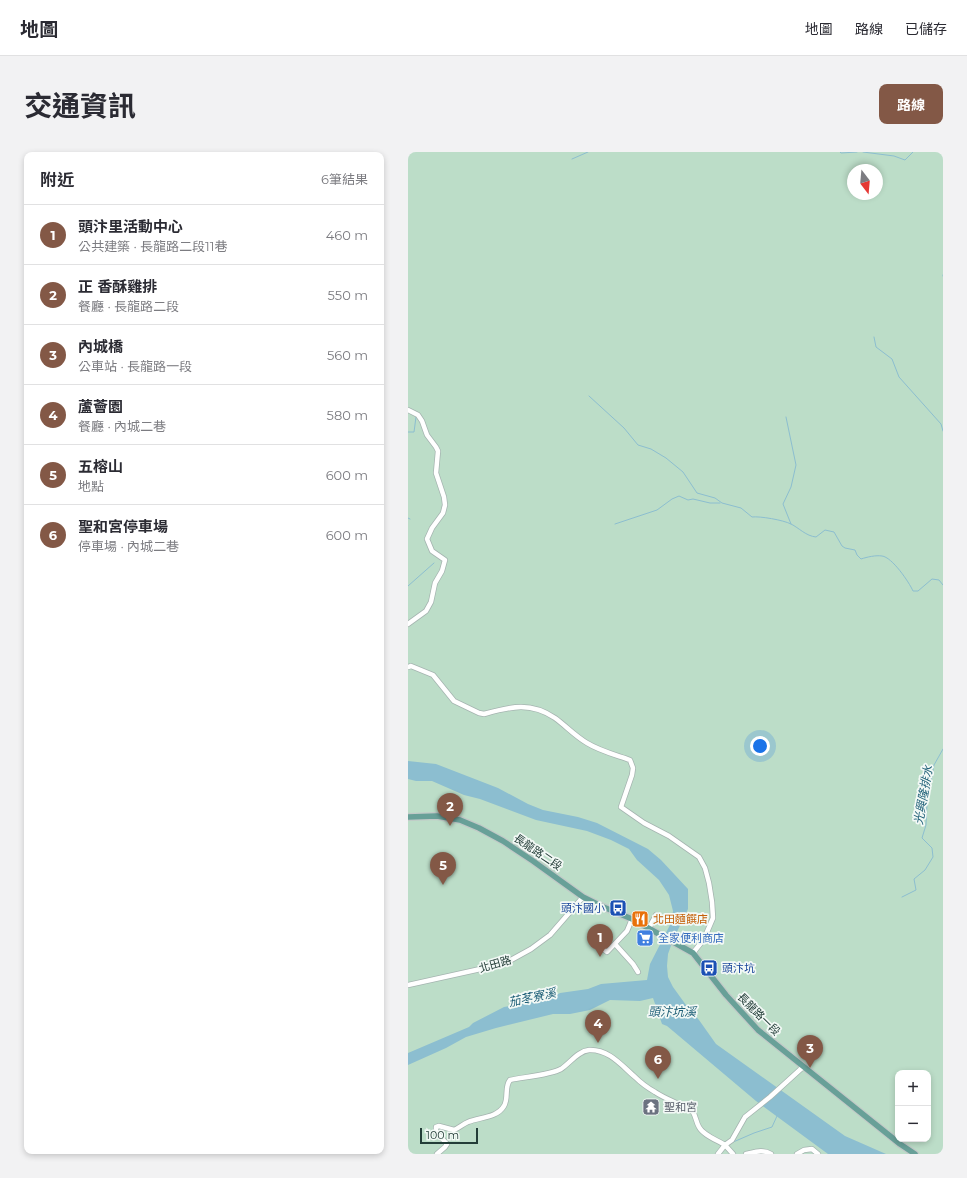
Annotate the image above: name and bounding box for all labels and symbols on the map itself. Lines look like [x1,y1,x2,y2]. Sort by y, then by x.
north arrow [847,164,883,200]
your location [750,736,770,756]
water label: 光興隆排水 [910,763,936,826]
pin: 2 [437,793,463,826]
street label: 長龍路二段 [511,831,565,873]
pin: 5 [430,852,456,885]
bus stop icon: 頭汴國小 [608,898,628,918]
place label: 頭汴國小 [561,901,605,915]
restaurant icon: 北田麵饌店 [630,909,650,929]
place label: 北田麵饌店 [653,912,708,926]
pin: 1 [587,924,613,957]
supermarket icon: 全家便利商店 [635,928,655,948]
place label: 全家便利商店 [658,931,724,945]
street label: 北田路 [477,953,513,975]
bus stop icon: 頭汴坑 [699,958,719,978]
place label: 頭汴坑 [722,961,755,975]
water label: 茄苳寮溪 [507,984,559,1009]
street label: 長龍路一段 [735,990,783,1038]
water label: 頭汴坑溪 [648,1004,698,1019]
pin: 4 [585,1010,611,1043]
pin: 3 [797,1035,823,1068]
pin: 6 [645,1046,671,1079]
temple icon: 聖和宮 [641,1097,661,1117]
place label: 聖和宮 [664,1100,697,1114]
scale bar [420,1126,478,1145]

